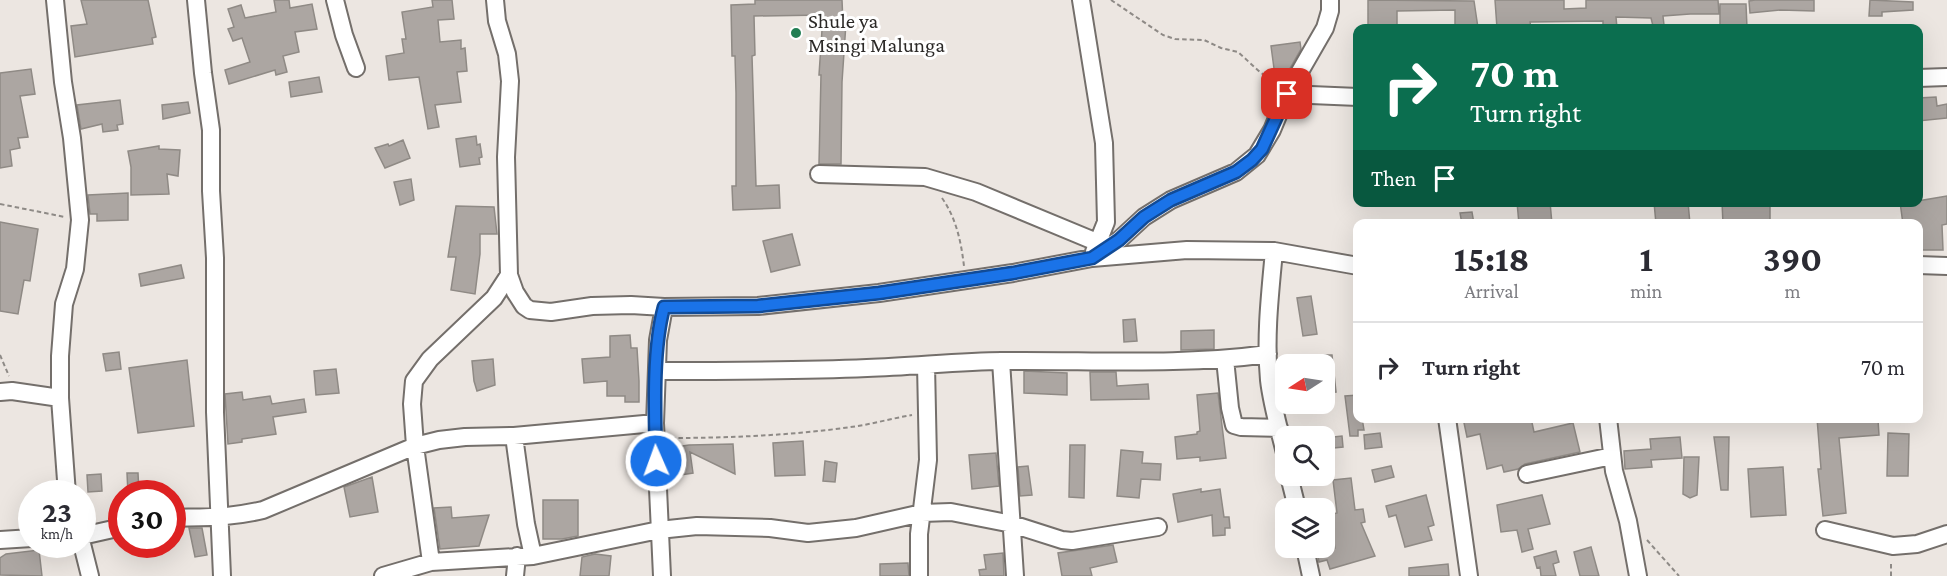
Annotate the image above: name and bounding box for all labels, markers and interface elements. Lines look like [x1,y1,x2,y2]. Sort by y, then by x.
place label: Shule ya Msingi Malunga [808,9,945,57]
marker: Shule ya Msingi Malunga [789,26,803,40]
icon: right [1371,48,1449,126]
text: 70 m [1470,49,1559,96]
pin [1261,68,1312,119]
icon: arrive [1270,77,1303,110]
text: Turn right [1470,98,1581,128]
icon: arrive [1428,162,1461,195]
text: Then [1371,166,1416,191]
text: 15:18 [1454,239,1529,279]
text: 1 [1639,239,1653,279]
text: 390 [1763,239,1822,279]
text: Arrival [1464,280,1519,302]
text: min [1630,280,1662,302]
text: m [1785,280,1801,302]
icon: right [1371,351,1404,384]
north arrow [1275,354,1335,414]
map controls [1275,354,1335,558]
text: Turn right [1422,355,1520,380]
text: 70 m [1861,355,1905,380]
button: search [1275,426,1335,486]
position arrow [624,429,688,493]
speed limit sign: 30 [108,480,186,558]
text: 23 [42,495,72,528]
button: layers [1275,498,1335,558]
text: km/h [41,526,73,542]

